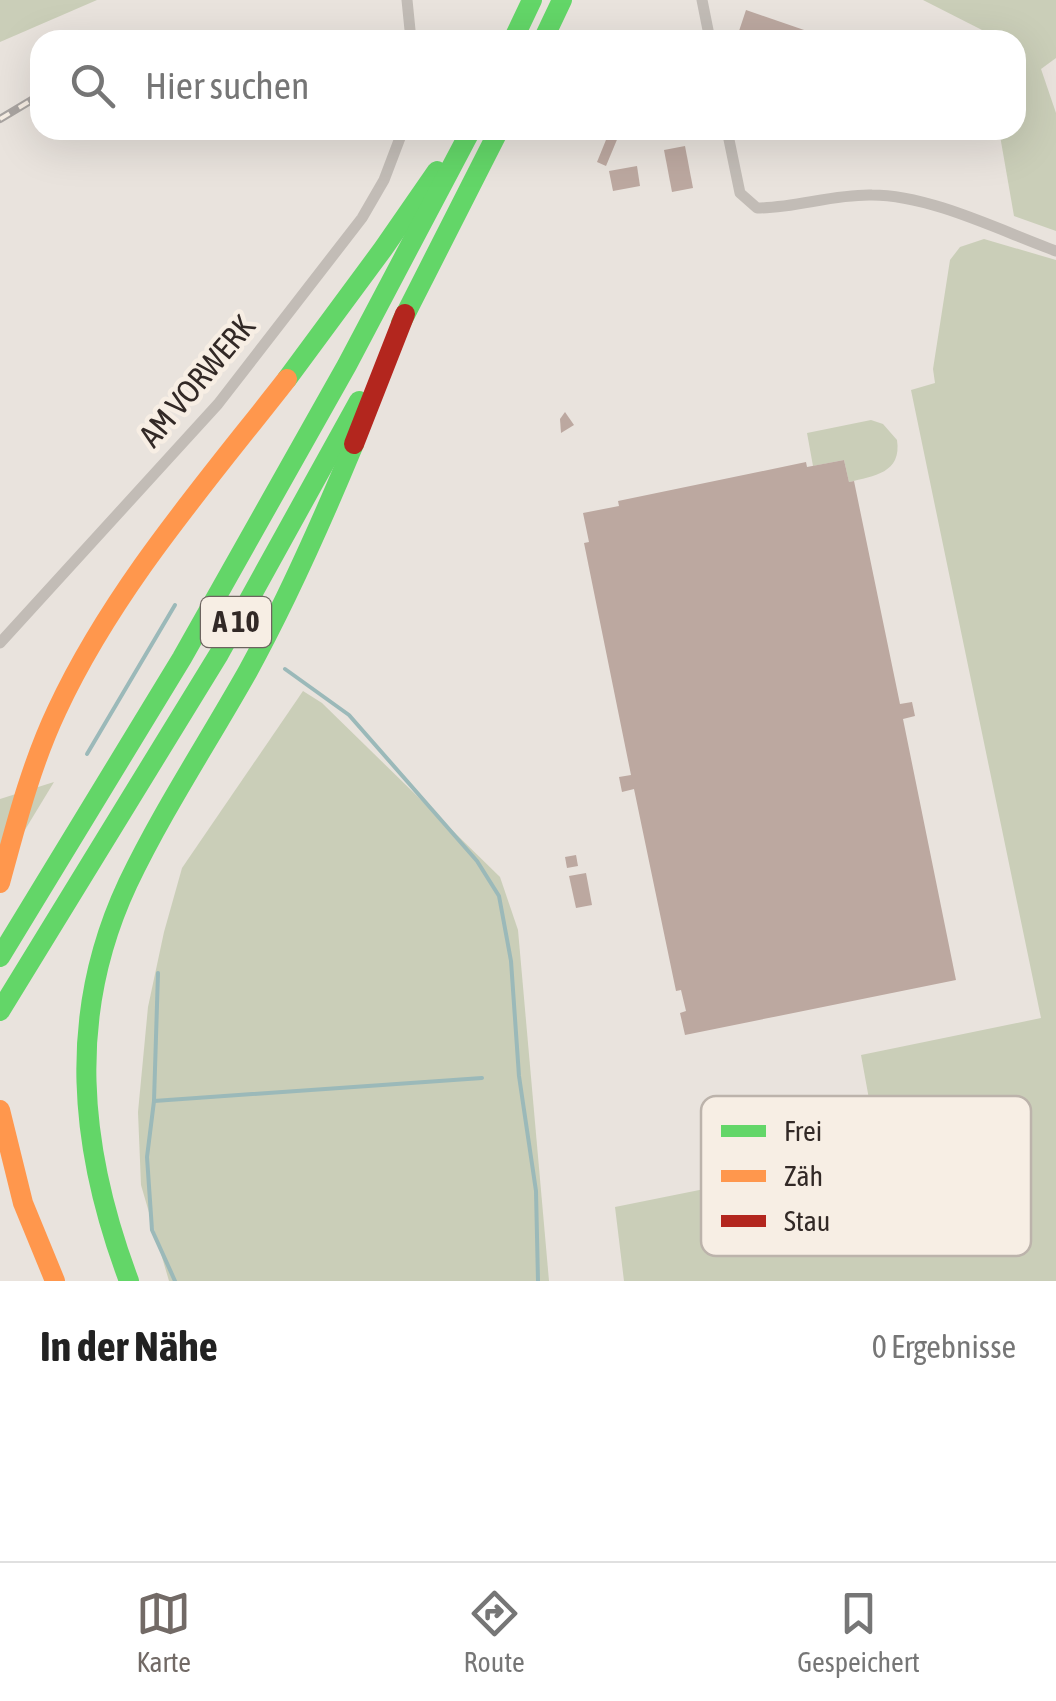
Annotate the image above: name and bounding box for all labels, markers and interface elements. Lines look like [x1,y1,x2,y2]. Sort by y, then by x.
search box [30,30,1026,140]
icon: search [65,58,120,113]
text: Hier suchen [145,64,309,107]
street label: AM VORWERK [131,307,262,454]
road number: A 10 [201,597,271,647]
legend [701,1096,1031,1256]
text: Frei [784,1115,822,1147]
text: Zäh [784,1160,823,1192]
text: Stau [784,1205,830,1237]
text: In der Nähe [40,1322,218,1370]
text: 0 Ergebnisse [872,1328,1016,1365]
tab: Karte [136,1586,191,1678]
tab: Route [464,1586,525,1678]
tab: Gespeichert [797,1586,920,1678]

